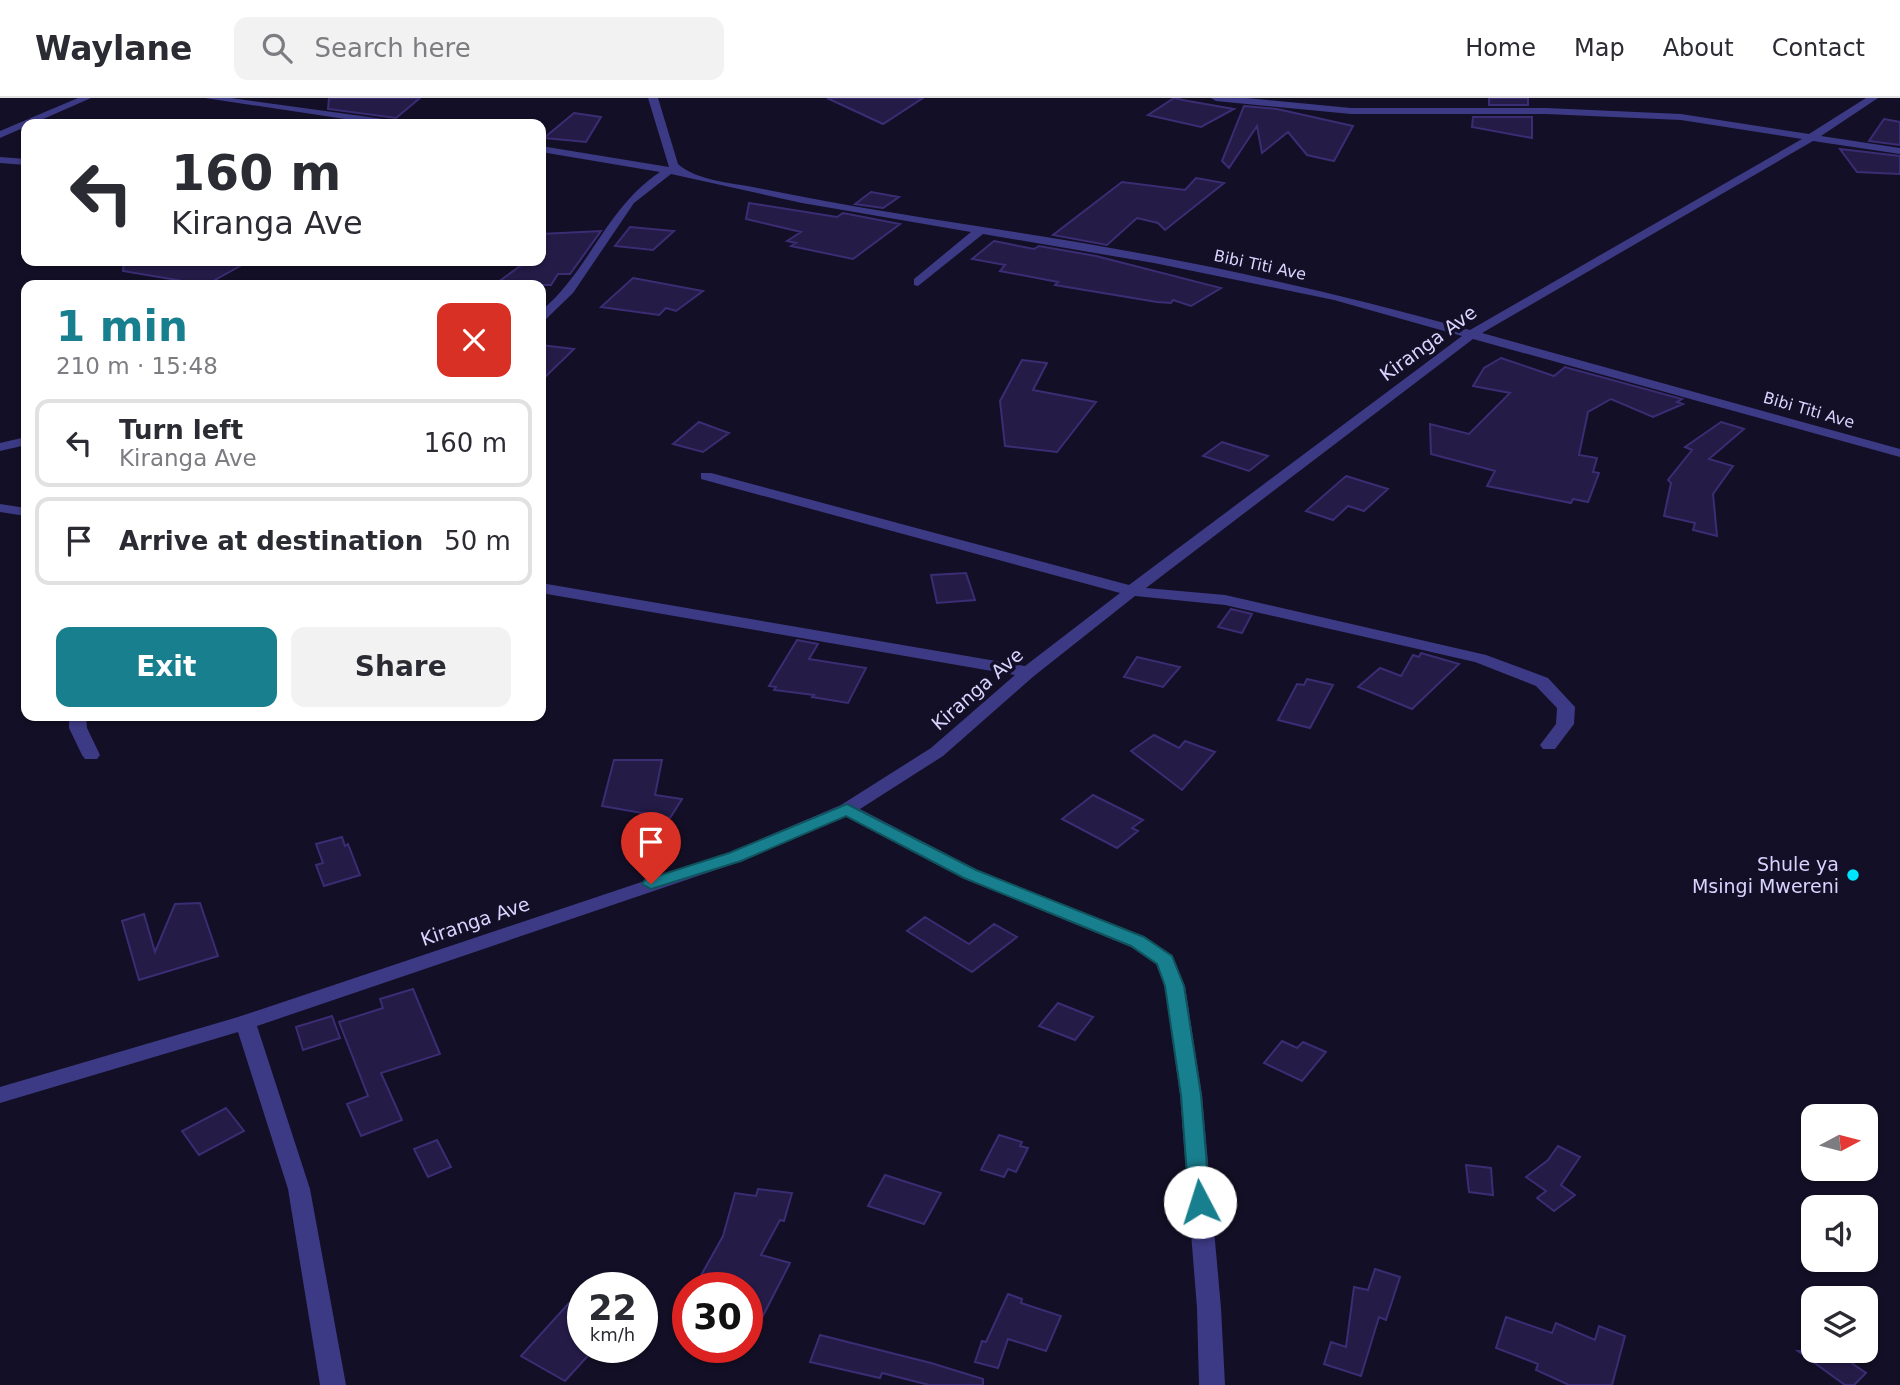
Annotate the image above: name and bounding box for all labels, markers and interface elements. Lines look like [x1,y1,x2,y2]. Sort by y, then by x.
search box [234,17,724,80]
text: Waylane [35,29,192,68]
icon: search [258,29,296,67]
text: Search here [314,33,471,63]
text: Home [1465,34,1536,62]
text: Map [1574,34,1625,62]
text: About [1663,34,1734,62]
text: Contact [1772,34,1865,62]
text: 160 m [171,145,341,202]
icon: left [56,147,147,238]
text: Kiranga Ave [171,204,363,242]
street label: Bibi Titi Ave [1212,246,1308,284]
street label: Kiranga Ave [1376,301,1480,385]
text: 1 min [56,302,188,351]
button: close [437,303,511,377]
text: 210 m · 15:48 [56,353,218,379]
street label: Bibi Titi Ave [1761,388,1857,432]
text: Turn left [119,415,243,445]
icon: left [60,424,98,462]
text: 160 m [424,428,507,458]
text: Kiranga Ave [119,445,257,471]
icon: arrive [60,522,98,560]
text: Arrive at destination [119,526,423,556]
text: 50 m [444,526,511,556]
button: Exit [56,627,277,707]
button: Share [291,627,511,707]
street label: Kiranga Ave [927,643,1027,735]
pin [621,812,681,884]
icon: arrive [632,823,670,861]
place label: Shule ya Msingi Mwereni [1692,853,1839,897]
marker: Shule ya Msingi Mwereni [1845,867,1861,883]
street label: Kiranga Ave [418,892,532,950]
north arrow [1801,1104,1878,1181]
map controls [1801,1104,1878,1363]
position arrow [1163,1165,1237,1239]
button: sound [1801,1195,1878,1272]
speed limit sign: 30 [672,1272,763,1363]
button: layers [1801,1286,1878,1363]
text: 22 [588,1288,637,1328]
text: km/h [590,1324,635,1345]

